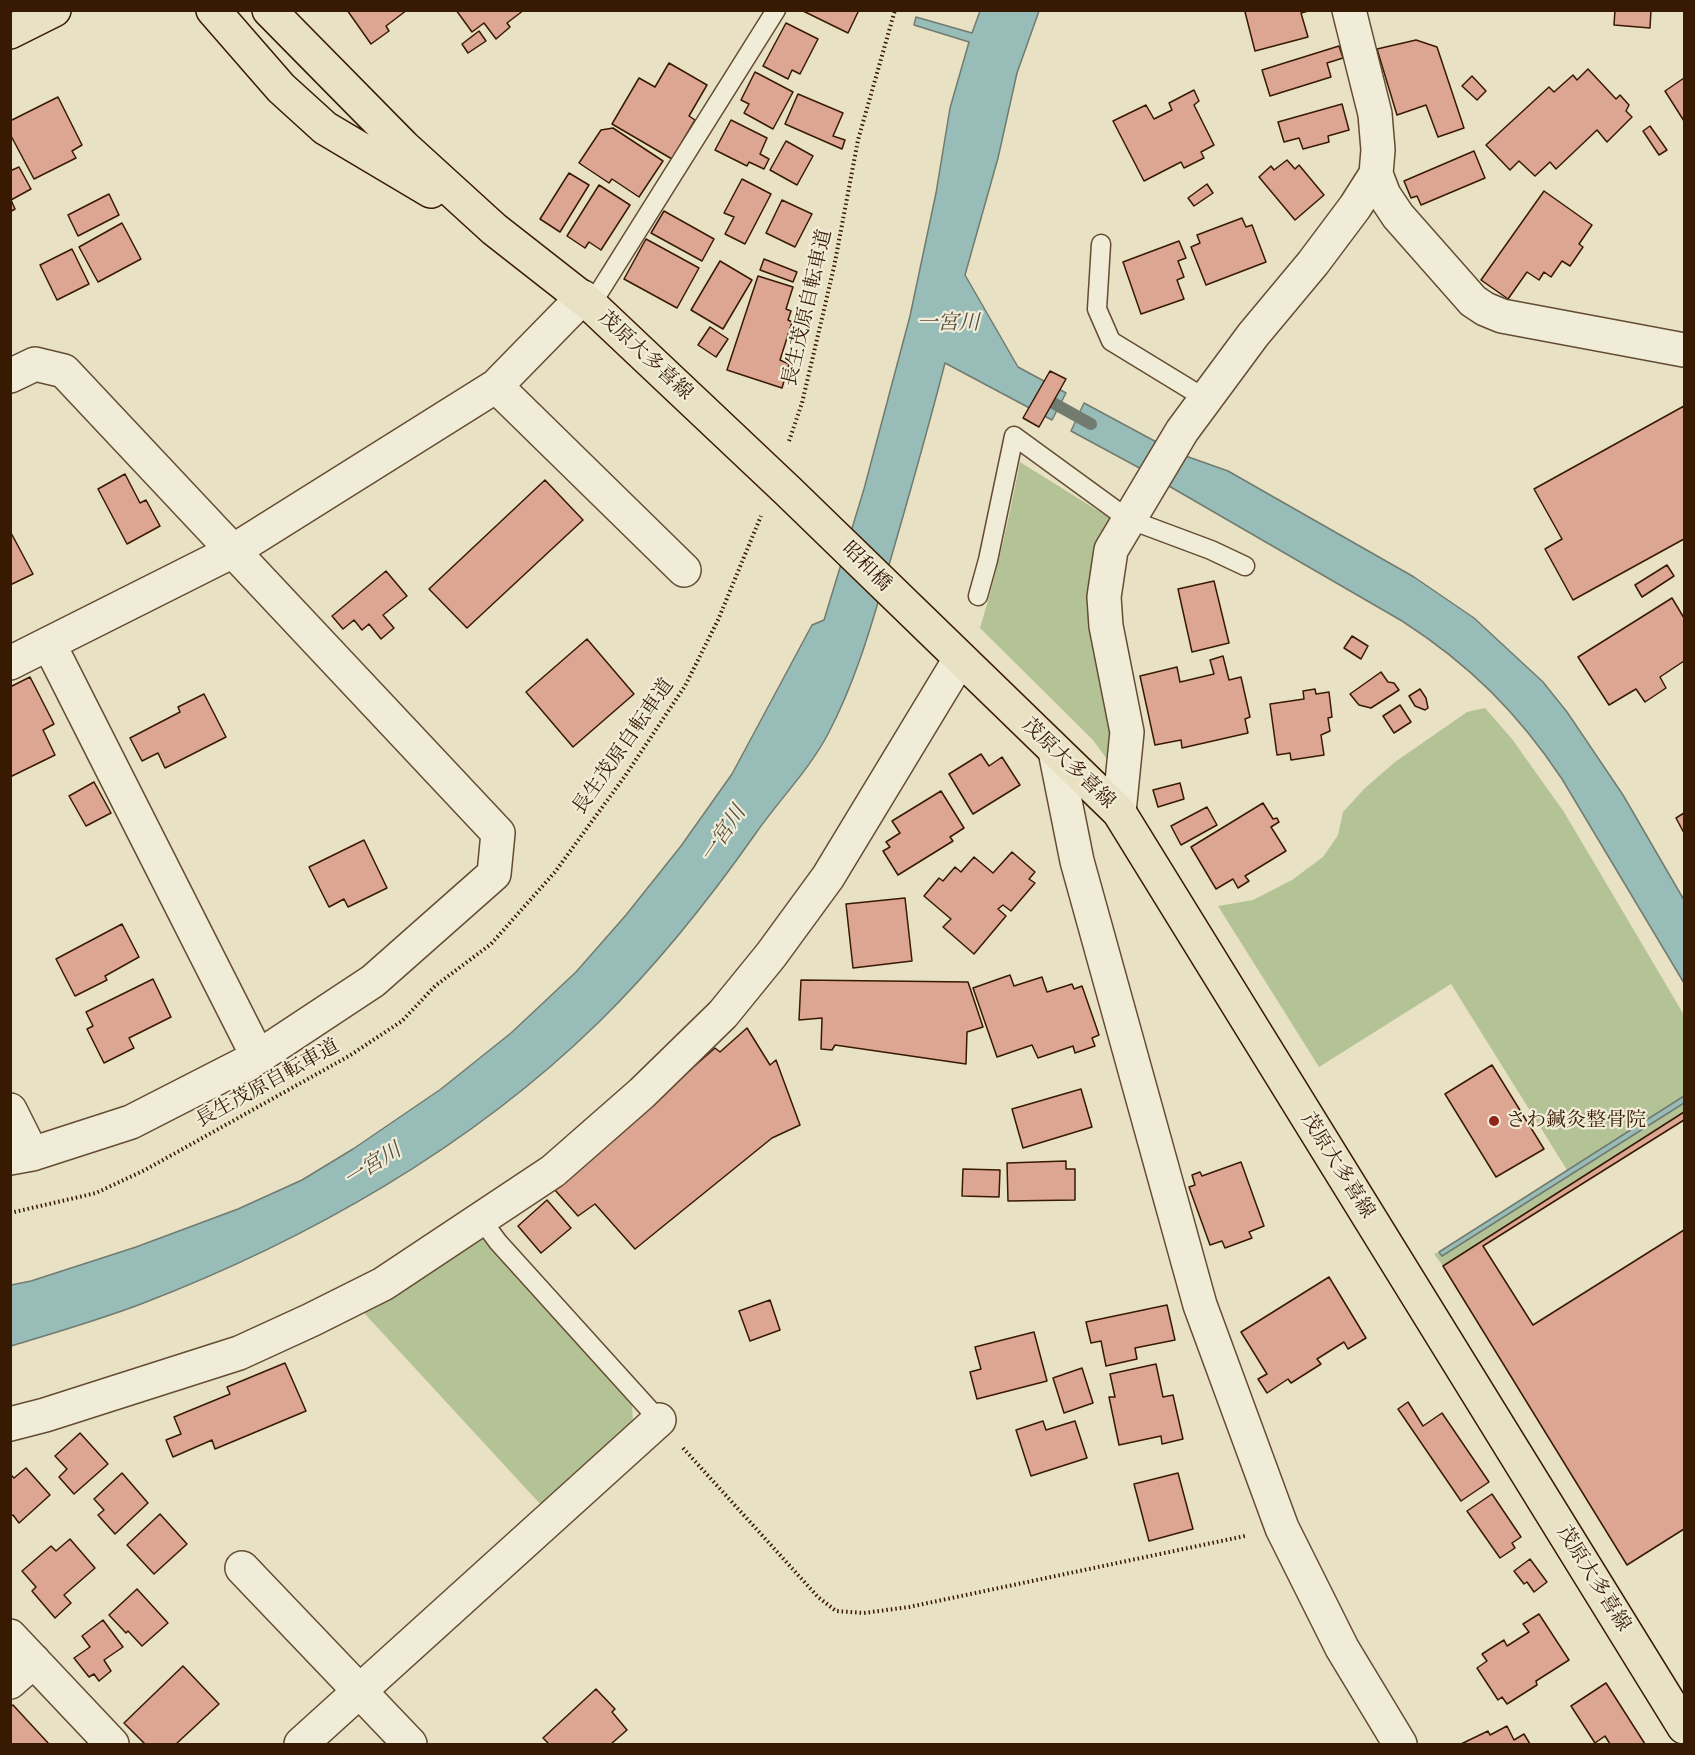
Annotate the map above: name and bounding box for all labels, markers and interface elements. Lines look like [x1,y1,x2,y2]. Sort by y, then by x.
street label: 長生茂原自転車道 [778,227,838,389]
street label: 茂原大多喜線 [593,306,697,406]
water label: 一宮川 [917,311,979,337]
street label: 昭和橋 [836,537,896,597]
street label: 長生茂原自転車道 [568,675,680,819]
street label: 茂原大多喜線 [1017,714,1119,814]
water label: 一宮川 [696,802,752,868]
street label: 長生茂原自転車道 [192,1035,344,1133]
street label: 茂原大多喜線 [1295,1109,1379,1223]
place label: さわ鍼灸整骨院 [1506,1109,1646,1133]
marker: さわ鍼灸整骨院 [1487,1114,1501,1128]
water label: 一宮川 [340,1139,406,1193]
street label: 茂原大多喜線 [1551,1522,1635,1636]

